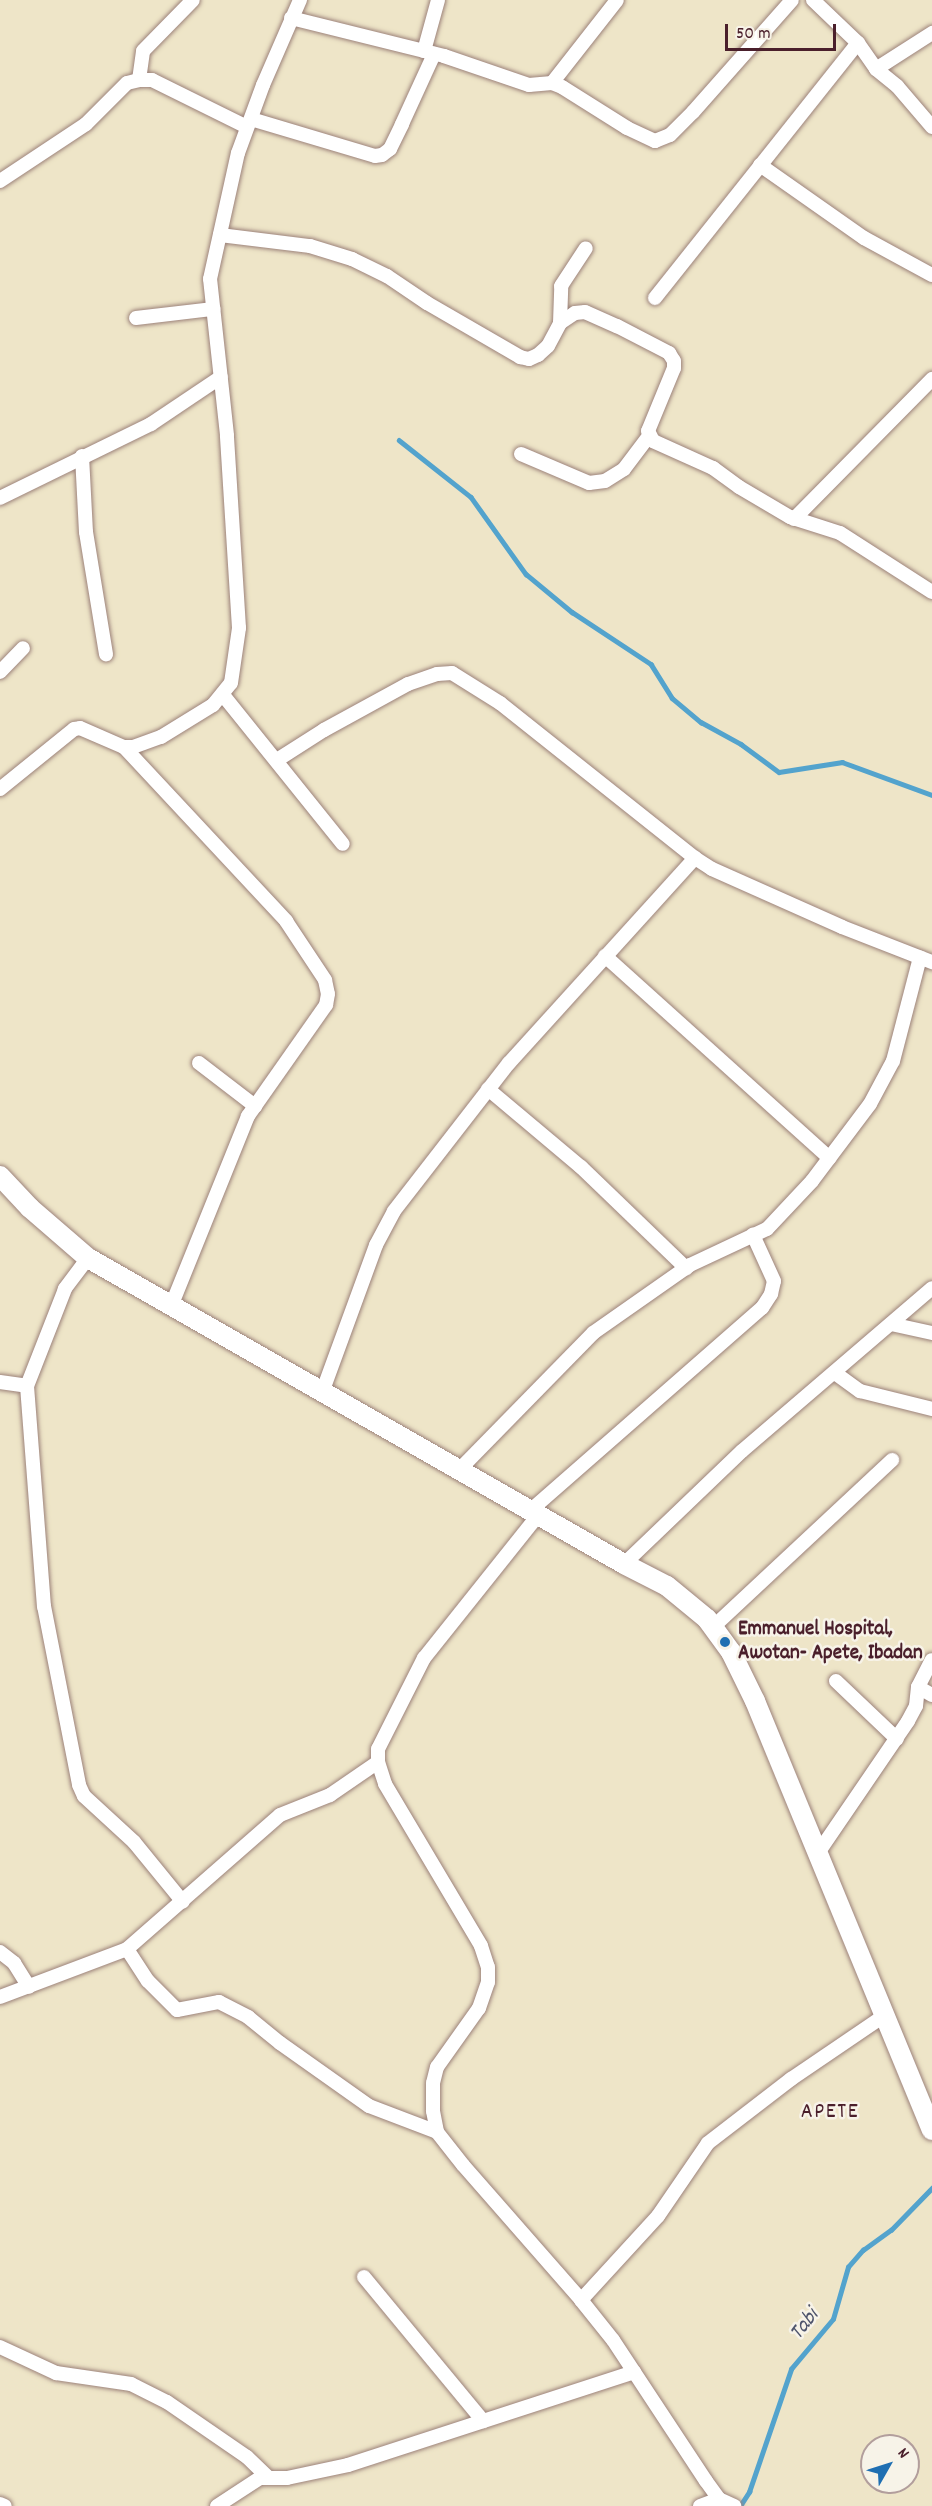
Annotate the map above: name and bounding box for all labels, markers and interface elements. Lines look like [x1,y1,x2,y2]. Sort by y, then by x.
scale bar [728,12,839,50]
text: 50 m [736,22,771,47]
place label: Emmanuel Hospital, Awotan- Apete, Ibadan [738,1617,923,1667]
marker: Emmanuel Hospital, Awotan- Apete, Ibadan [716,1633,734,1651]
district label: APETE [801,2100,859,2126]
water label: Tabi [785,2304,825,2346]
north arrow [860,2434,920,2494]
text: N [891,2443,914,2464]

